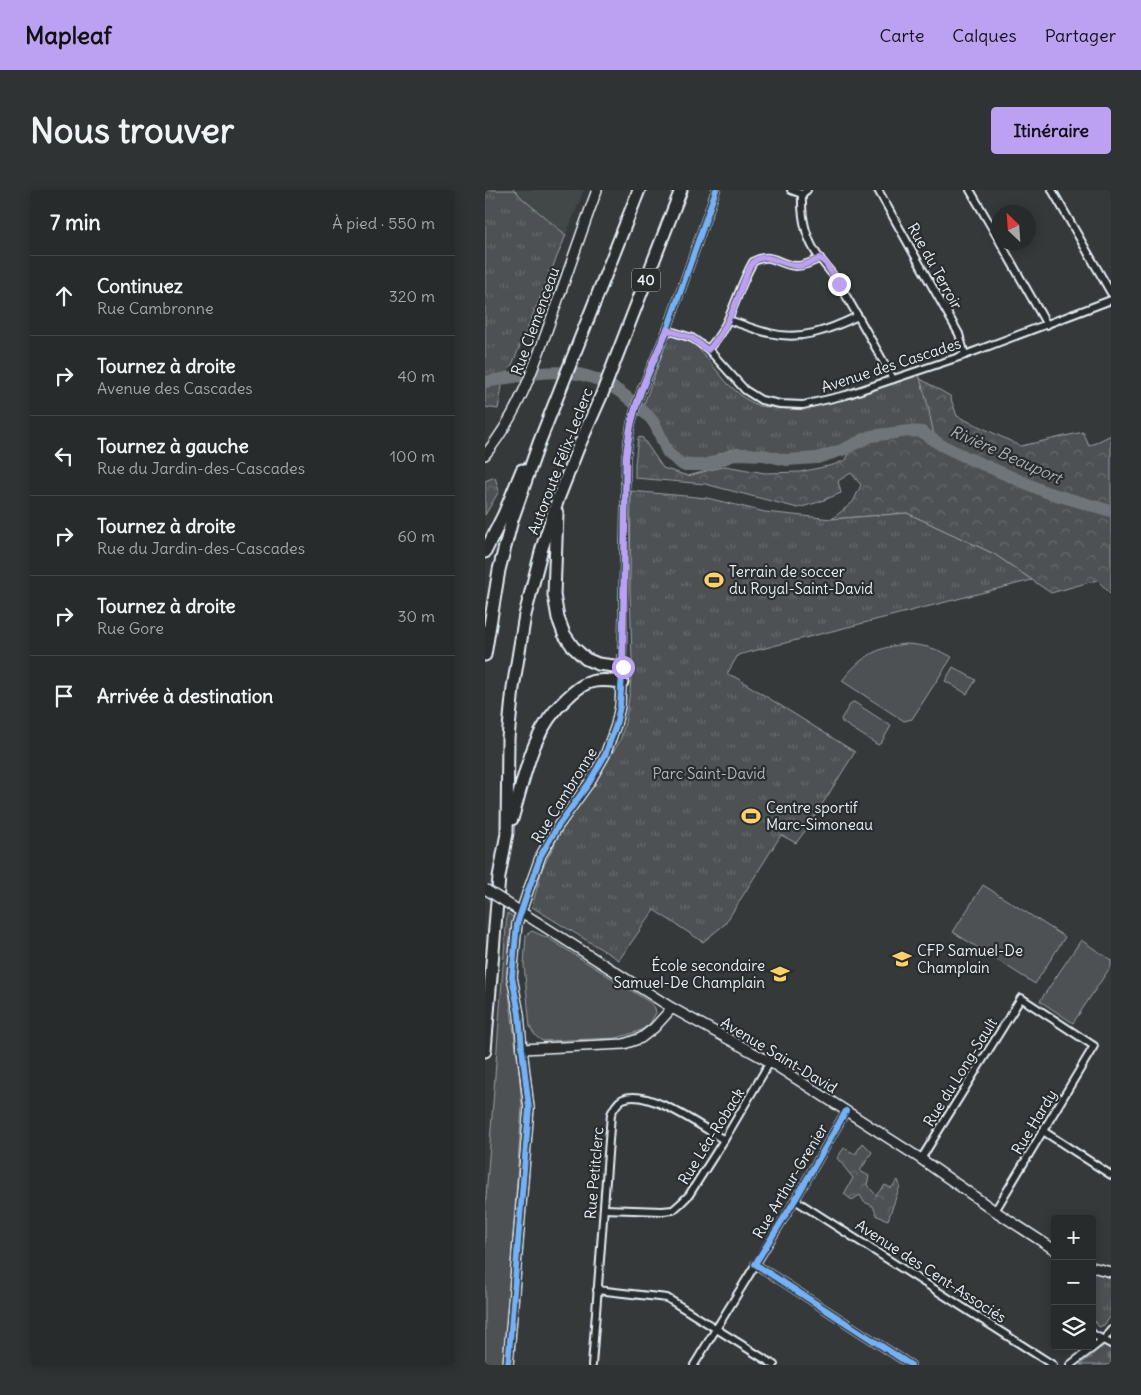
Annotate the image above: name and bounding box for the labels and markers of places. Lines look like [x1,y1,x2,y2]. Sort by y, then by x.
place label: Terrain de soccer du Royal-Saint-David [729,562,873,598]
sports icon: Terrain de soccer du Royal-Saint-David [703,569,725,591]
place label: Centre sportif Marc-Simoneau [766,798,873,834]
sports icon: Centre sportif Marc-Simoneau [740,805,762,827]
place label: CFP Samuel-De Champlain [917,941,1023,977]
school or university icon: CFP Samuel-De Champlain [891,948,913,970]
place label: École secondaire Samuel-De Champlain [613,956,765,992]
school or university icon: École secondaire Samuel-De Champlain [769,963,791,985]

